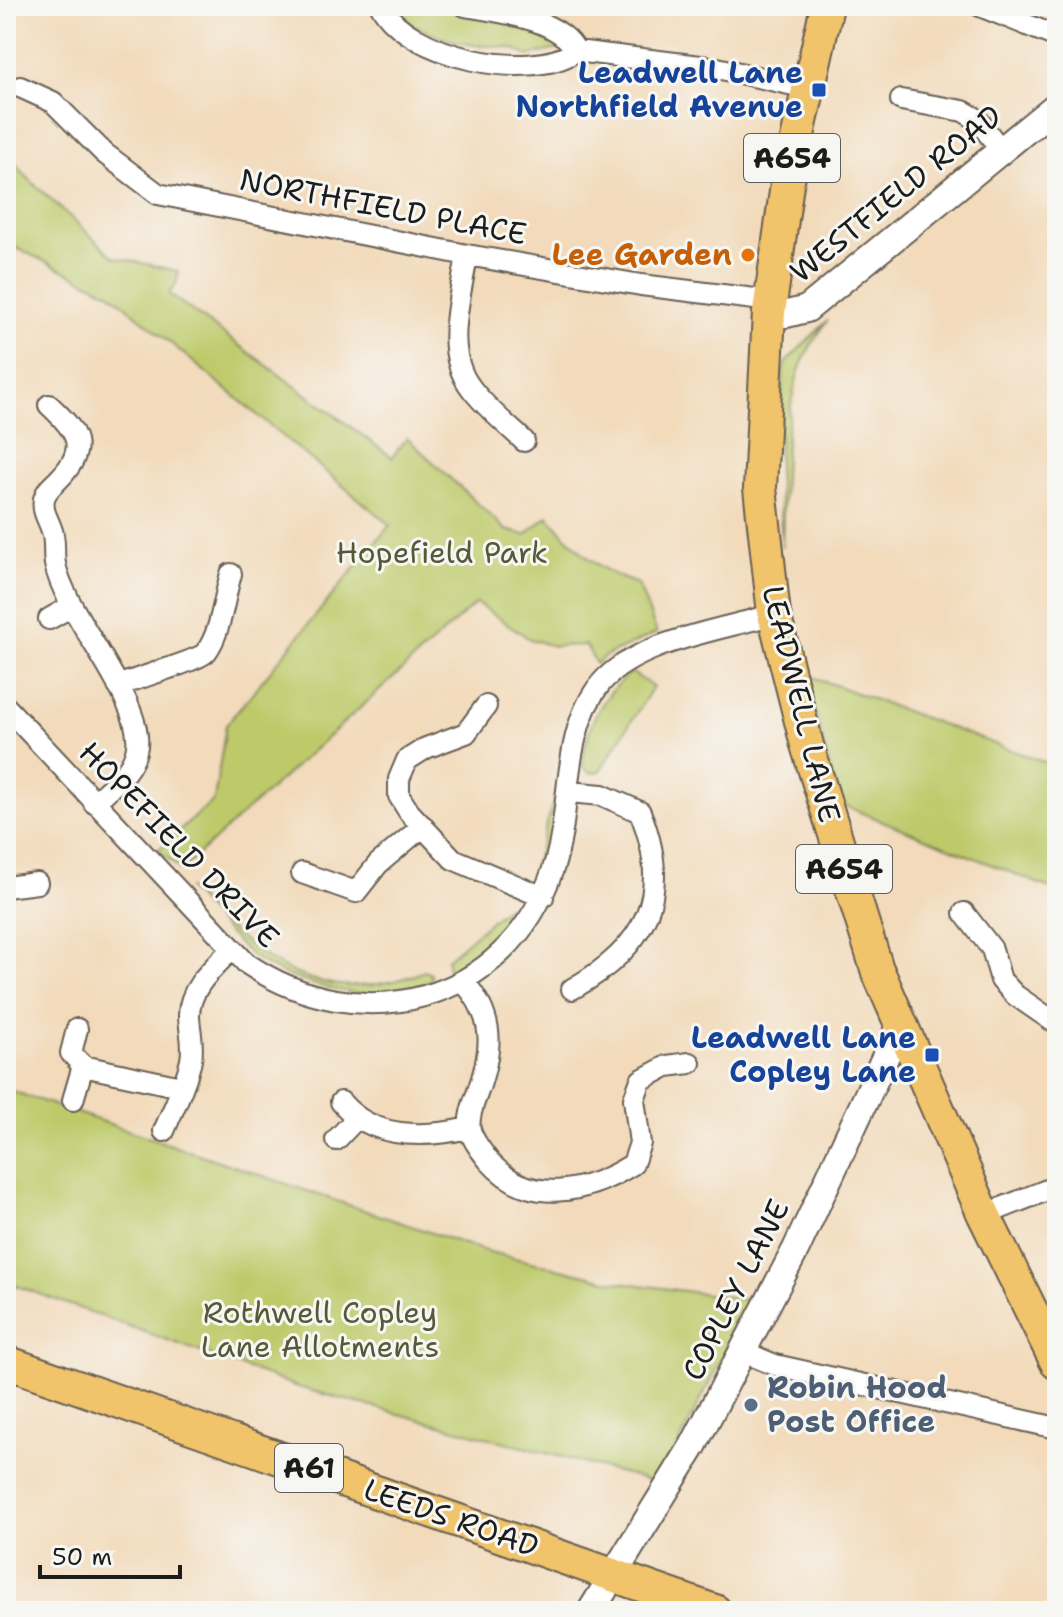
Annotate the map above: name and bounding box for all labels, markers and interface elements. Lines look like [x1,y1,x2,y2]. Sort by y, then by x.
place label: Leadwell Lane Northfield Avenue [516,52,803,127]
marker: Leadwell Lane Northfield Avenue [810,81,828,99]
street label: WESTFIELD ROAD [781,95,1010,292]
road number: A654 [744,134,840,182]
street label: NORTHFIELD PLACE [236,159,530,254]
place label: Lee Garden [552,234,732,275]
marker: Lee Garden [739,246,757,264]
park label: Hopefield Park [336,532,548,573]
street label: LEADWELL LANE [752,581,851,827]
street label: HOPEFIELD DRIVE [70,733,289,957]
road number: A654 [796,845,892,893]
place label: Leadwell Lane Copley Lane [691,1017,916,1092]
marker: Leadwell Lane Copley Lane [923,1046,941,1064]
street label: COPLEY LANE [672,1192,799,1387]
park label: Rothwell Copley Lane Allotments [201,1292,439,1367]
place label: Robin Hood Post Office [767,1367,947,1442]
marker: Robin Hood Post Office [742,1396,760,1414]
road number: A61 [275,1444,343,1492]
street label: LEEDS ROAD [358,1468,544,1567]
scale bar [40,1529,180,1579]
text: 50 m [52,1541,112,1573]

